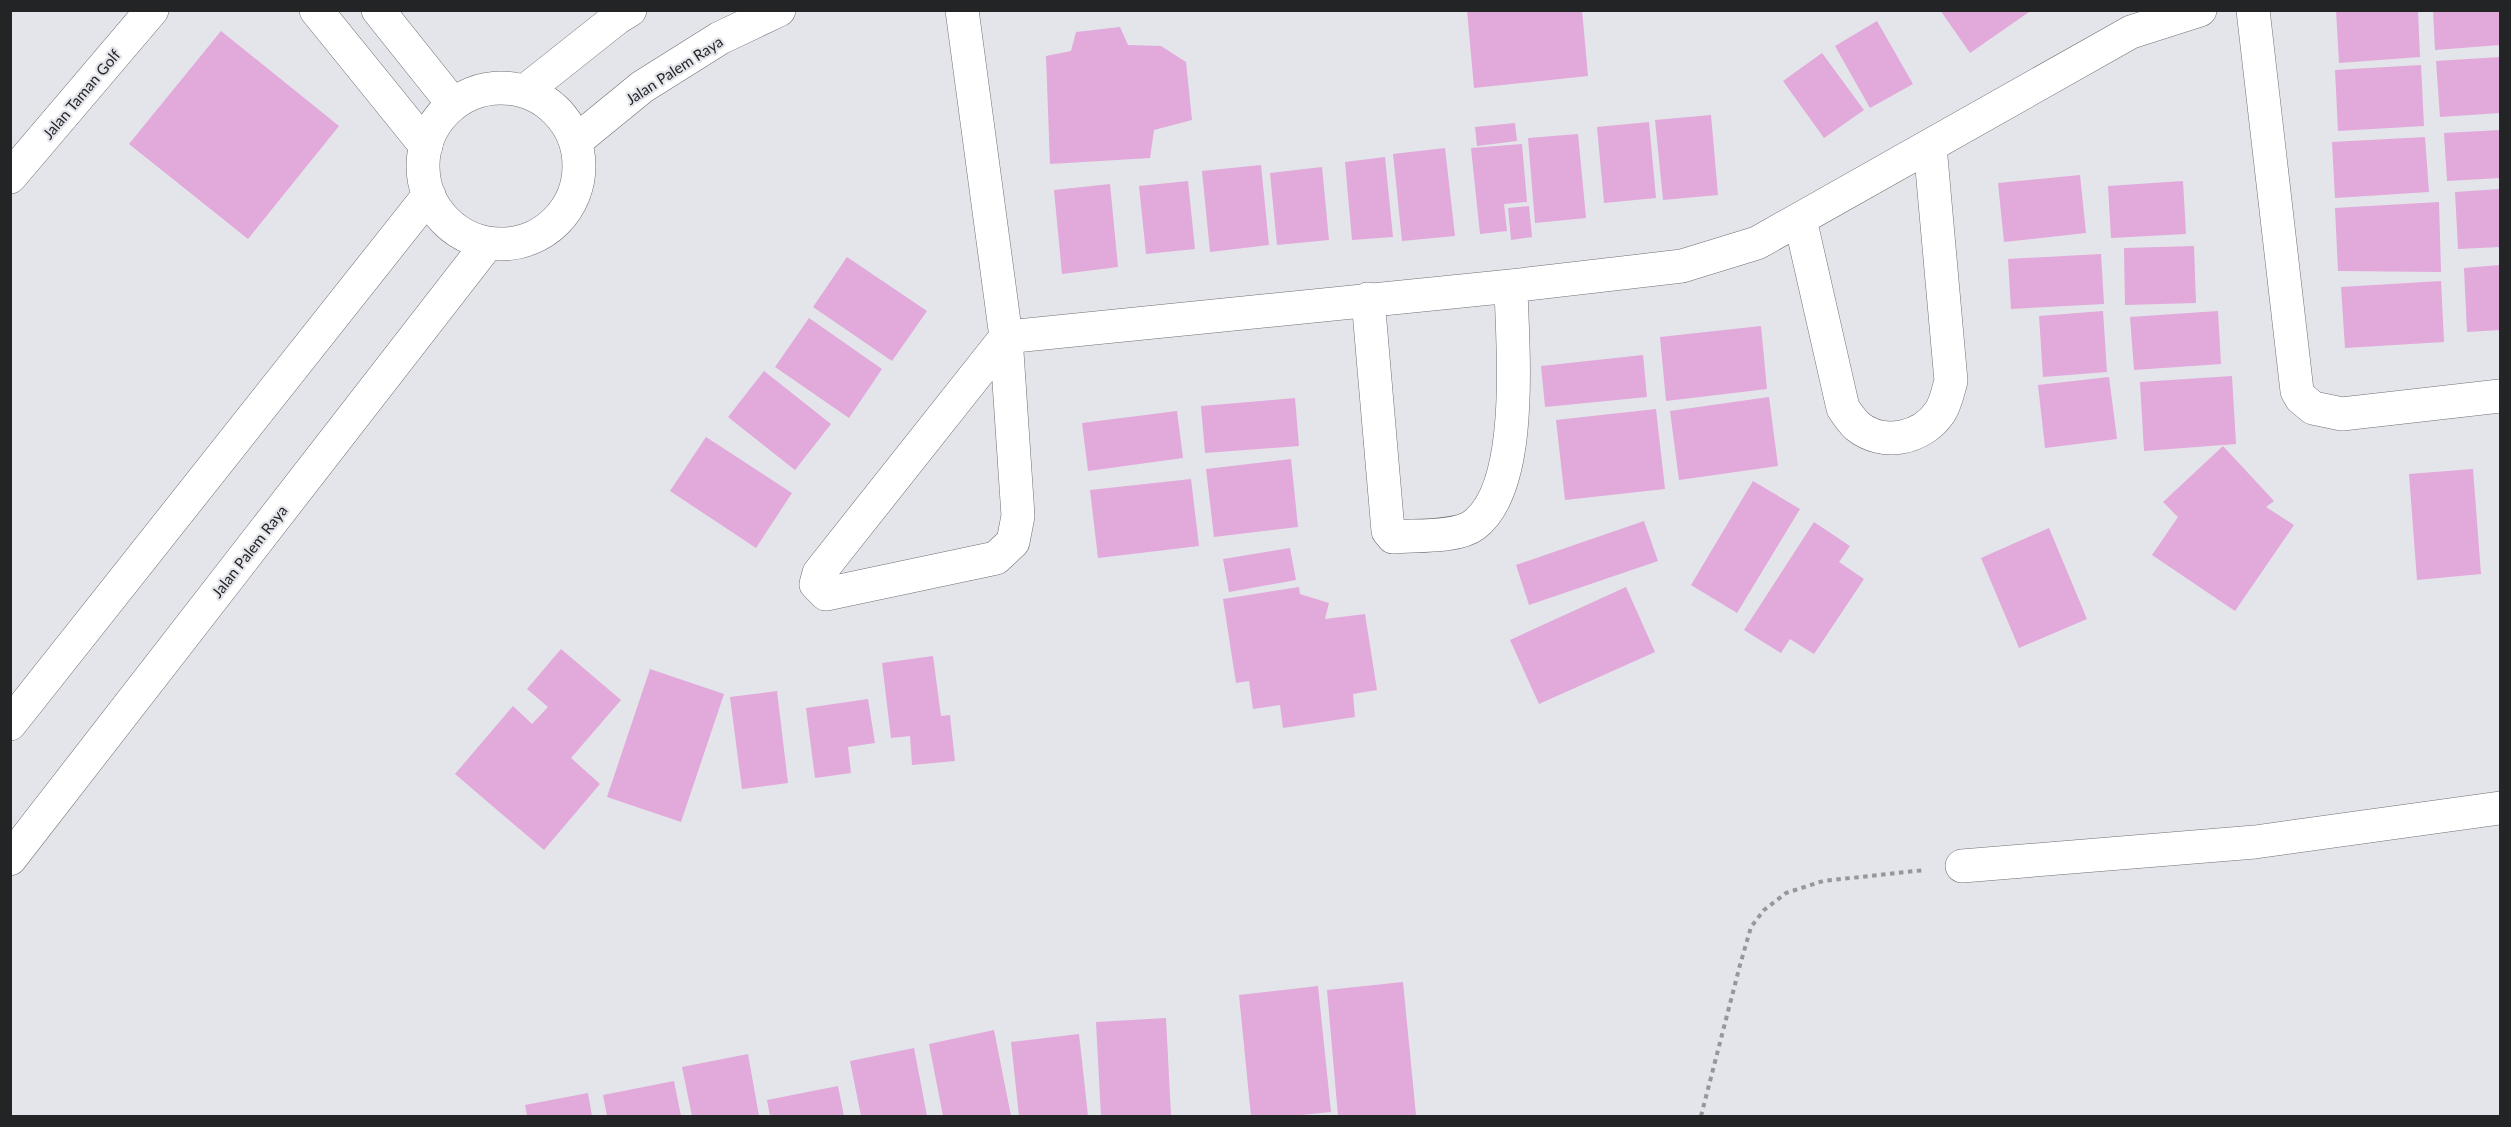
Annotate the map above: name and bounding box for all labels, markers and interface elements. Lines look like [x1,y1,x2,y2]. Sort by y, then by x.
street label: Jalan Palem Raya [622,32,726,108]
street label: Jalan Taman Golf [38,45,124,142]
street label: Jalan Palem Raya [207,501,291,601]

